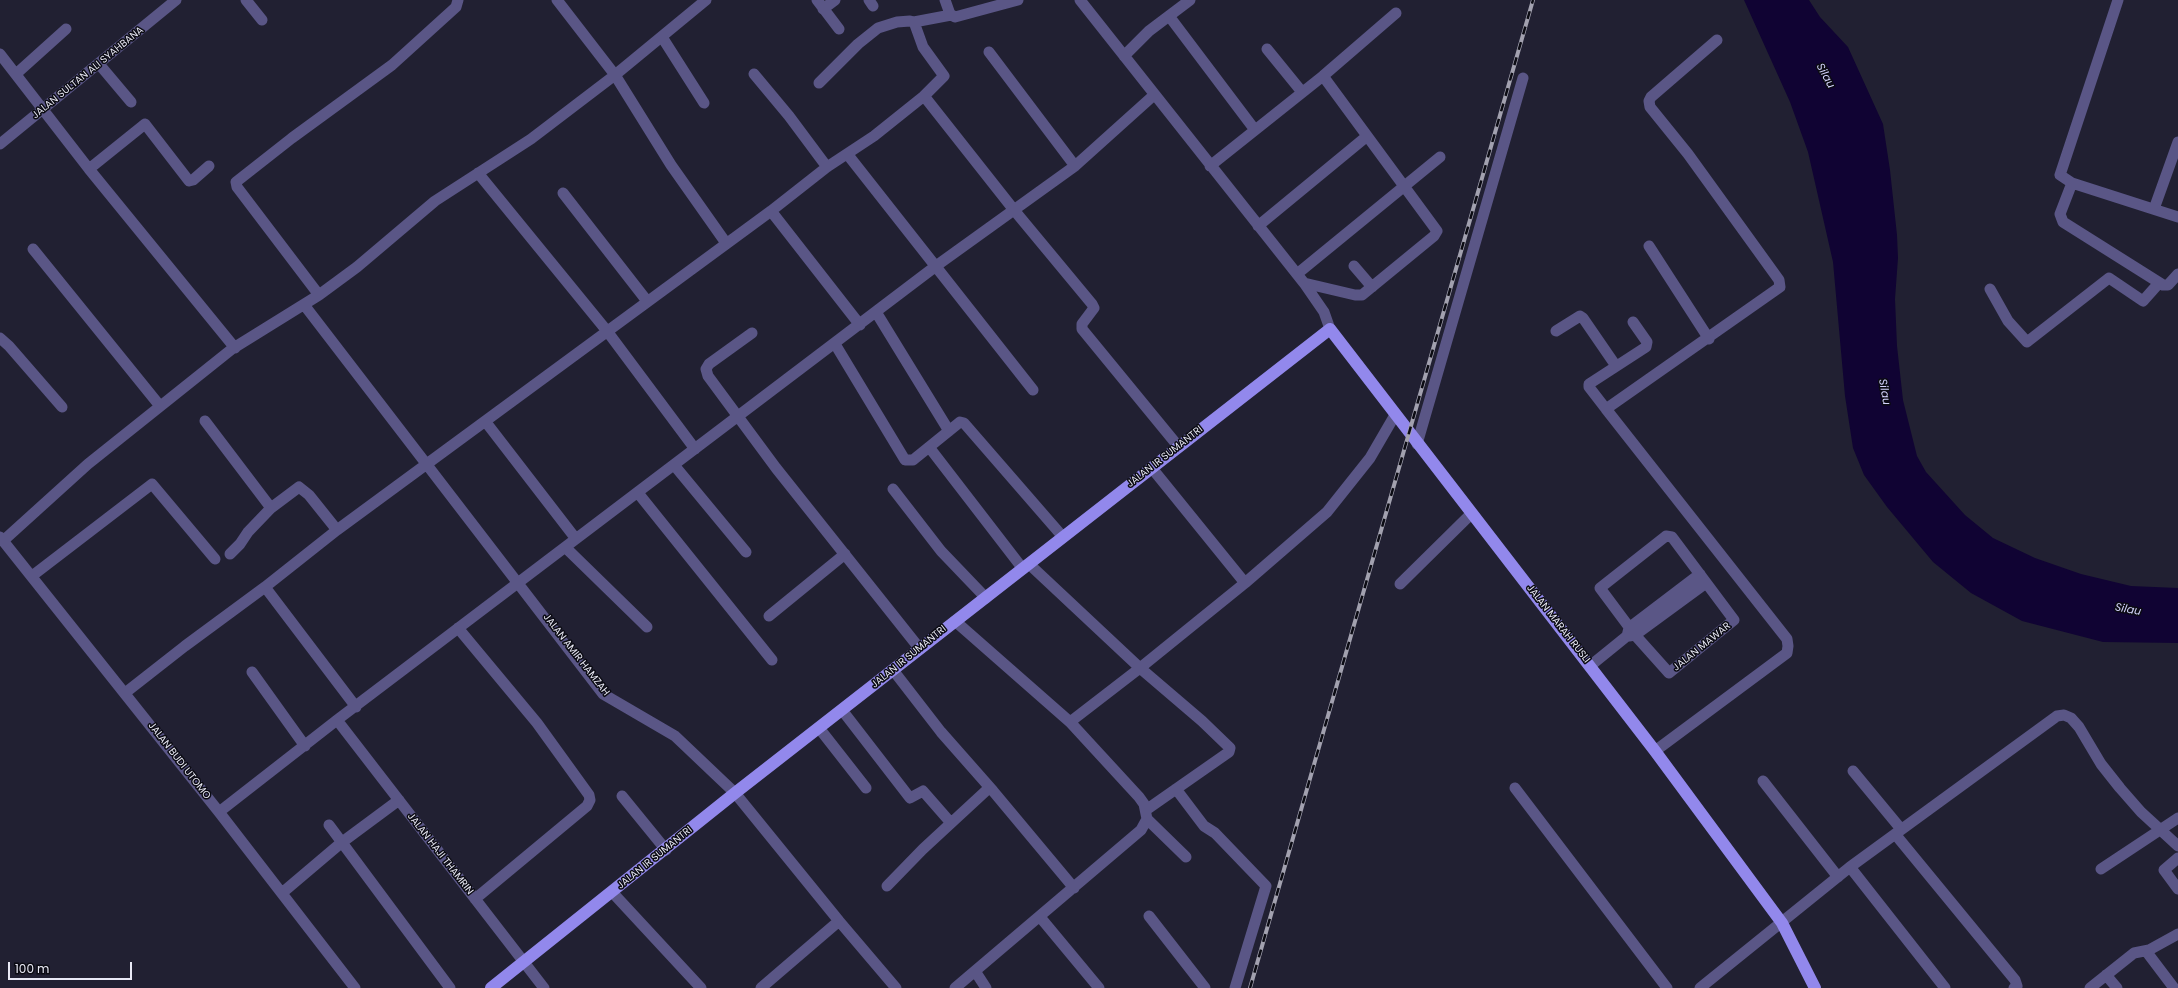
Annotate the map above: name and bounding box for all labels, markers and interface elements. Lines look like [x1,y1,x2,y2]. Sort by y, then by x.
street label: JALAN SULTAN ALI SYAHBANA [30,24,146,122]
water label: Silau [1813,61,1837,91]
water label: Silau [1875,378,1893,406]
street label: JALAN IR SUMANTRI [1125,424,1205,490]
street label: JALAN MARAH RUSLI [1524,582,1592,666]
water label: Silau [2114,601,2142,619]
street label: JALAN AMIR HAMZAH [540,612,612,698]
street label: JALAN MAWAR [1671,620,1733,674]
street label: JALAN IR SUMANTRI [869,623,949,691]
street label: JALAN BUDI UTOMO [145,720,213,802]
street label: JALAN HAJI THAMRIN [404,811,476,897]
street label: JALAN IR SUMANTRI [615,824,695,892]
scale bar [10,954,134,980]
text: 100 m [15,960,49,977]

